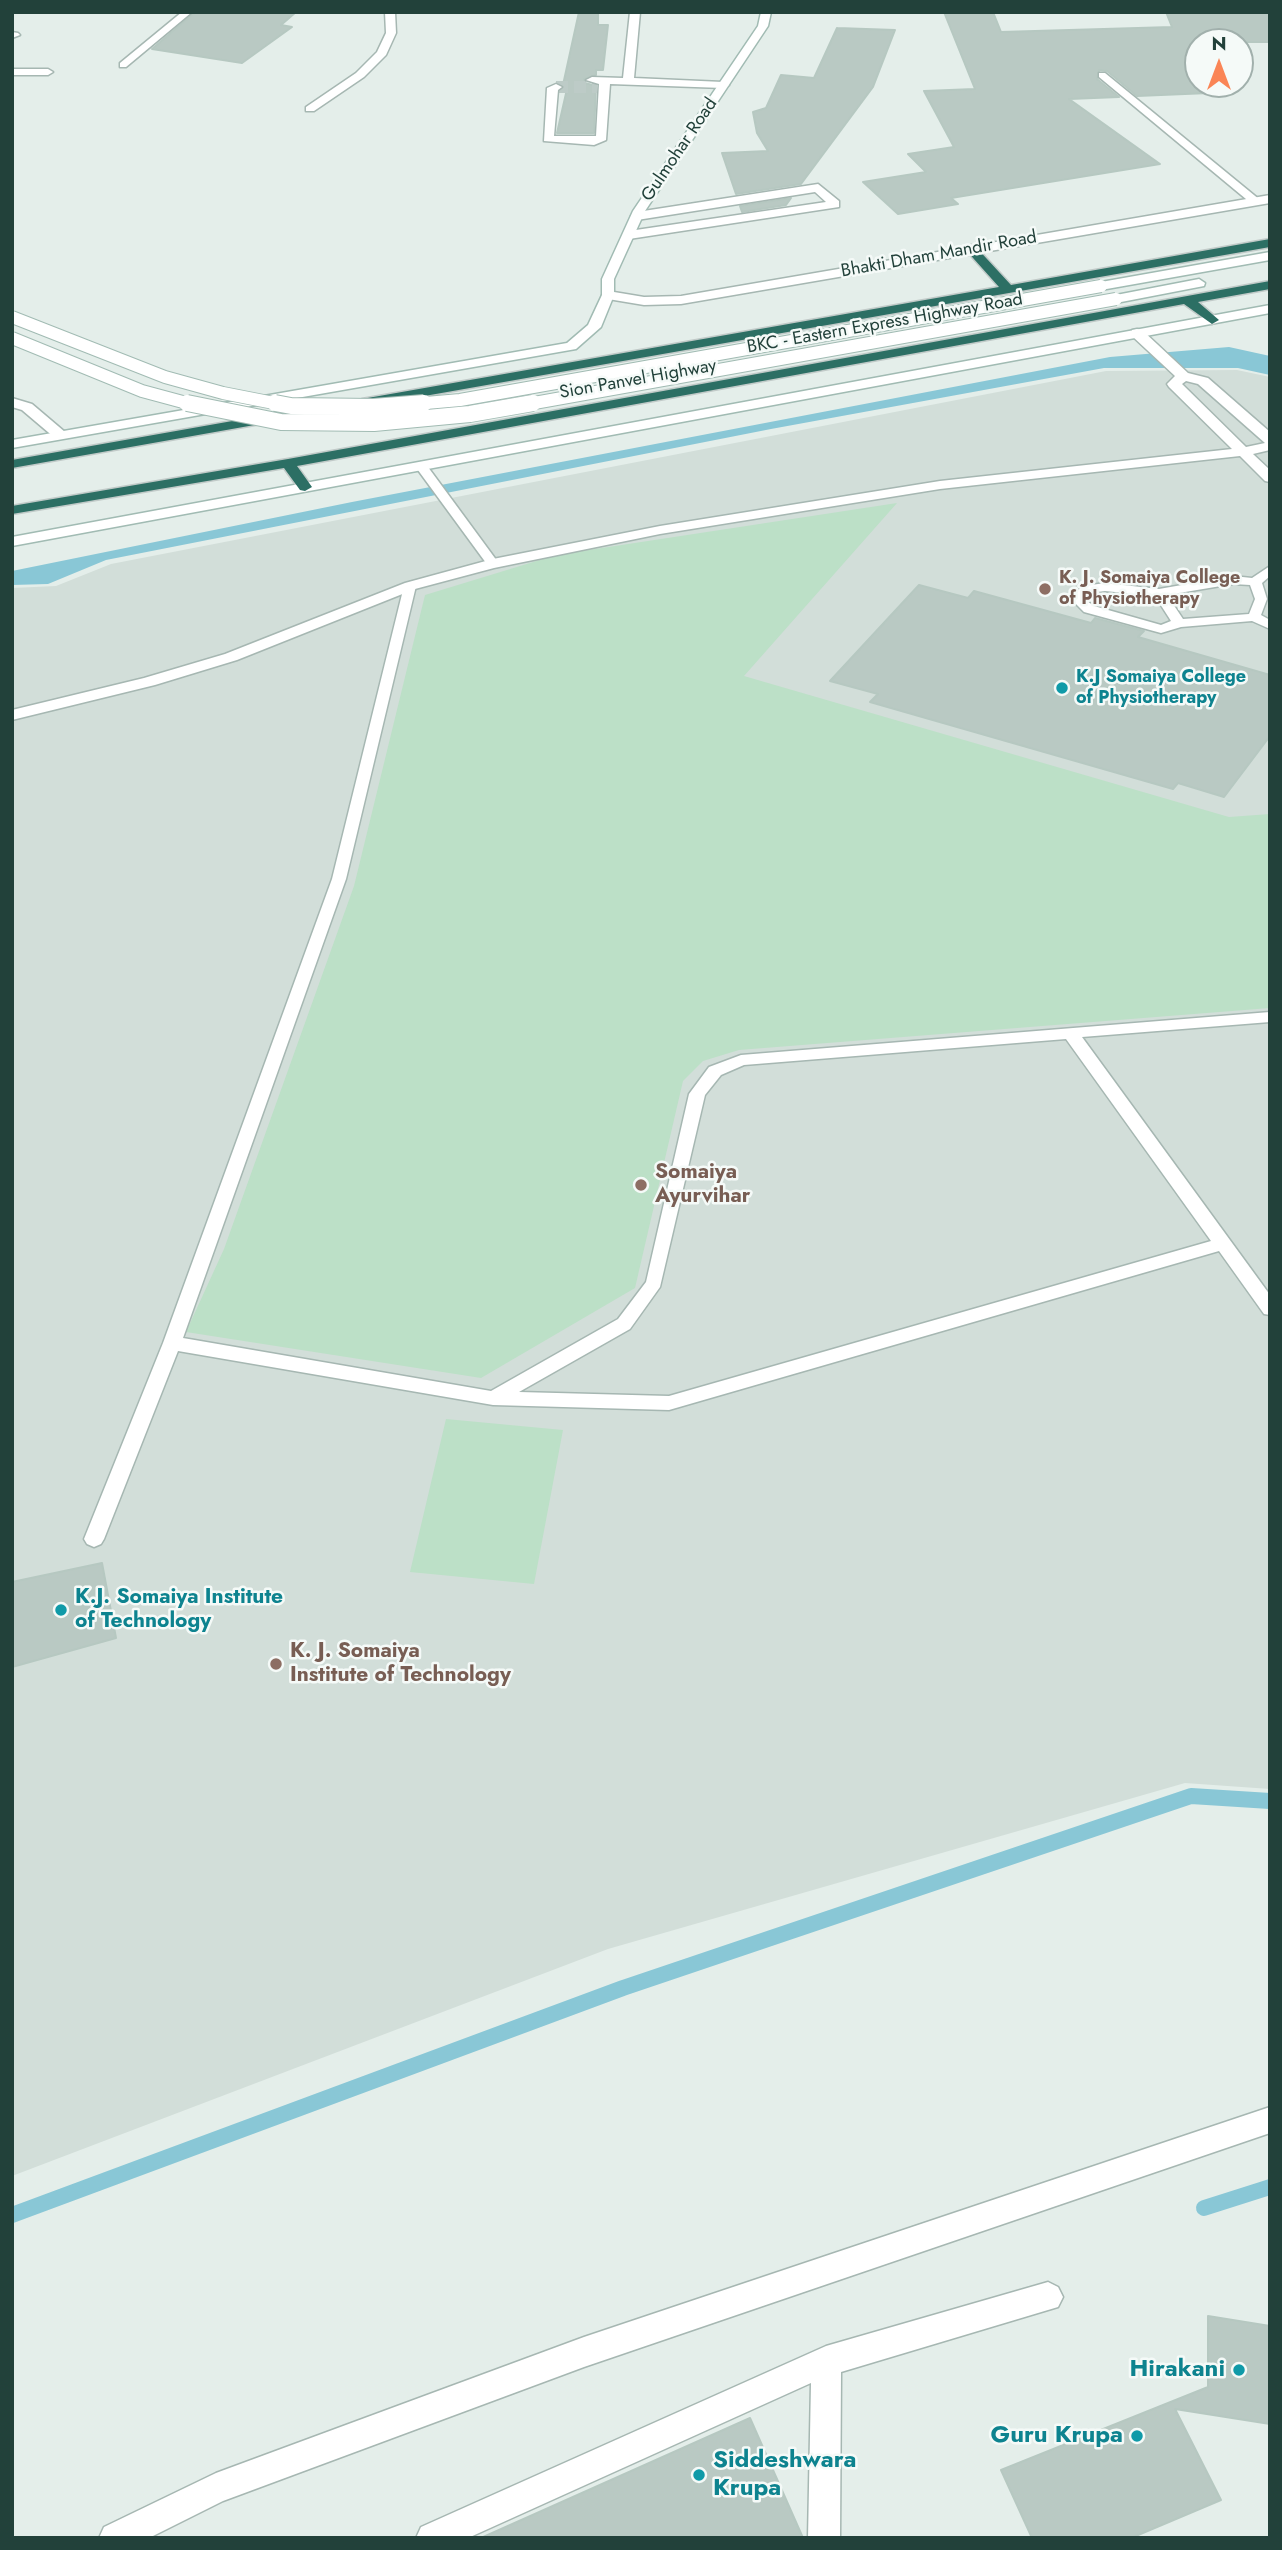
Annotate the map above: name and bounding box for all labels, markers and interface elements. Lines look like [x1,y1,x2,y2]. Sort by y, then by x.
north arrow [1184,28,1254,98]
text: N [1211,30,1227,57]
street label: Gulmohar Road [638,94,722,206]
street label: Bhakti Dham Mandir Road [839,227,1039,283]
street label: BKC - Eastern Express Highway Road [745,289,1025,359]
street label: Sion Panvel Highway [558,356,718,404]
place label: K. J. Somaiya College of Physiotherapy [1059,568,1240,610]
marker: K. J. Somaiya College of Physiotherapy [1037,581,1053,597]
place label: K.J Somaiya College of Physiotherapy [1076,667,1246,710]
marker: K.J Somaiya College of Physiotherapy [1054,680,1070,696]
place label: Somaiya Ayurvihar [655,1160,750,1210]
marker: Somaiya Ayurvihar [633,1177,649,1193]
place label: K.J. Somaiya Institute of Technology [75,1585,283,1635]
marker: K.J. Somaiya Institute of Technology [53,1602,69,1618]
place label: K. J. Somaiya Institute of Technology [290,1639,511,1689]
marker: K. J. Somaiya Institute of Technology [268,1656,284,1672]
place label: Hirakani [1130,2356,1225,2384]
marker: Hirakani [1231,2362,1247,2378]
place label: Guru Krupa [991,2422,1123,2450]
marker: Guru Krupa [1129,2428,1145,2444]
place label: Siddeshwara Krupa [713,2447,856,2503]
marker: Siddeshwara Krupa [691,2467,707,2483]

